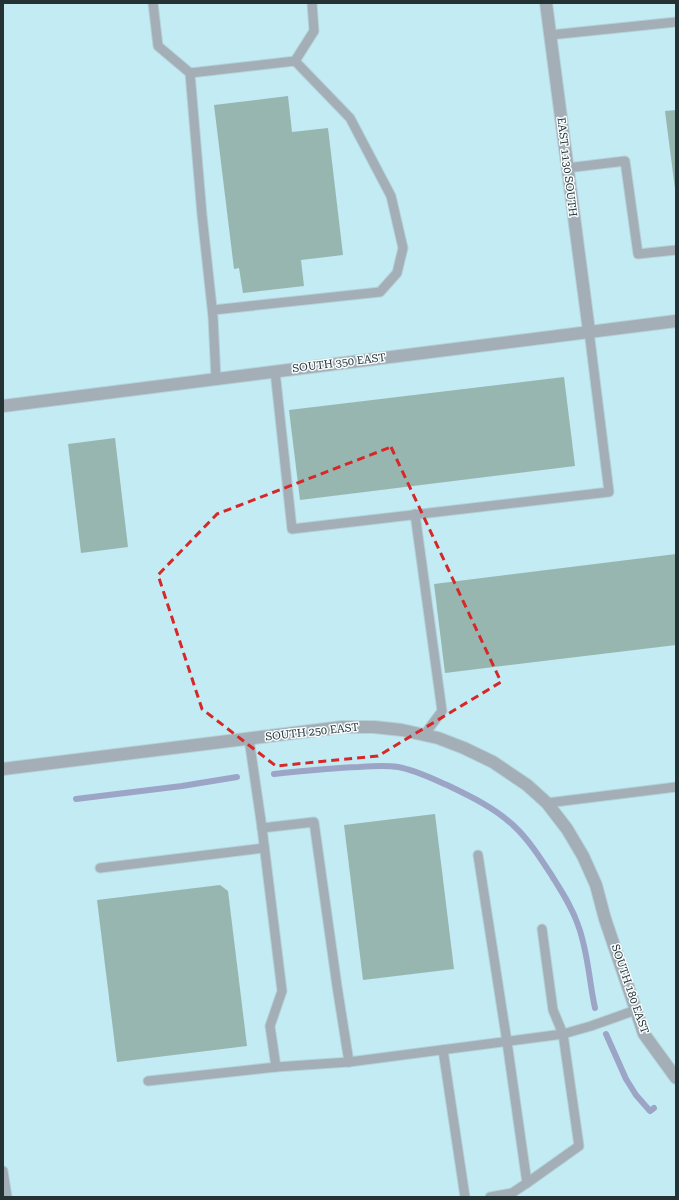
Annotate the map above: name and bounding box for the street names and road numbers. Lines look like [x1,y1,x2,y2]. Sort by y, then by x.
street label: EAST 1130 SOUTH [554,117,580,217]
street label: SOUTH 350 EAST [292,351,386,375]
street label: SOUTH 250 EAST [265,721,359,743]
street label: SOUTH 180 EAST [609,943,651,1035]

